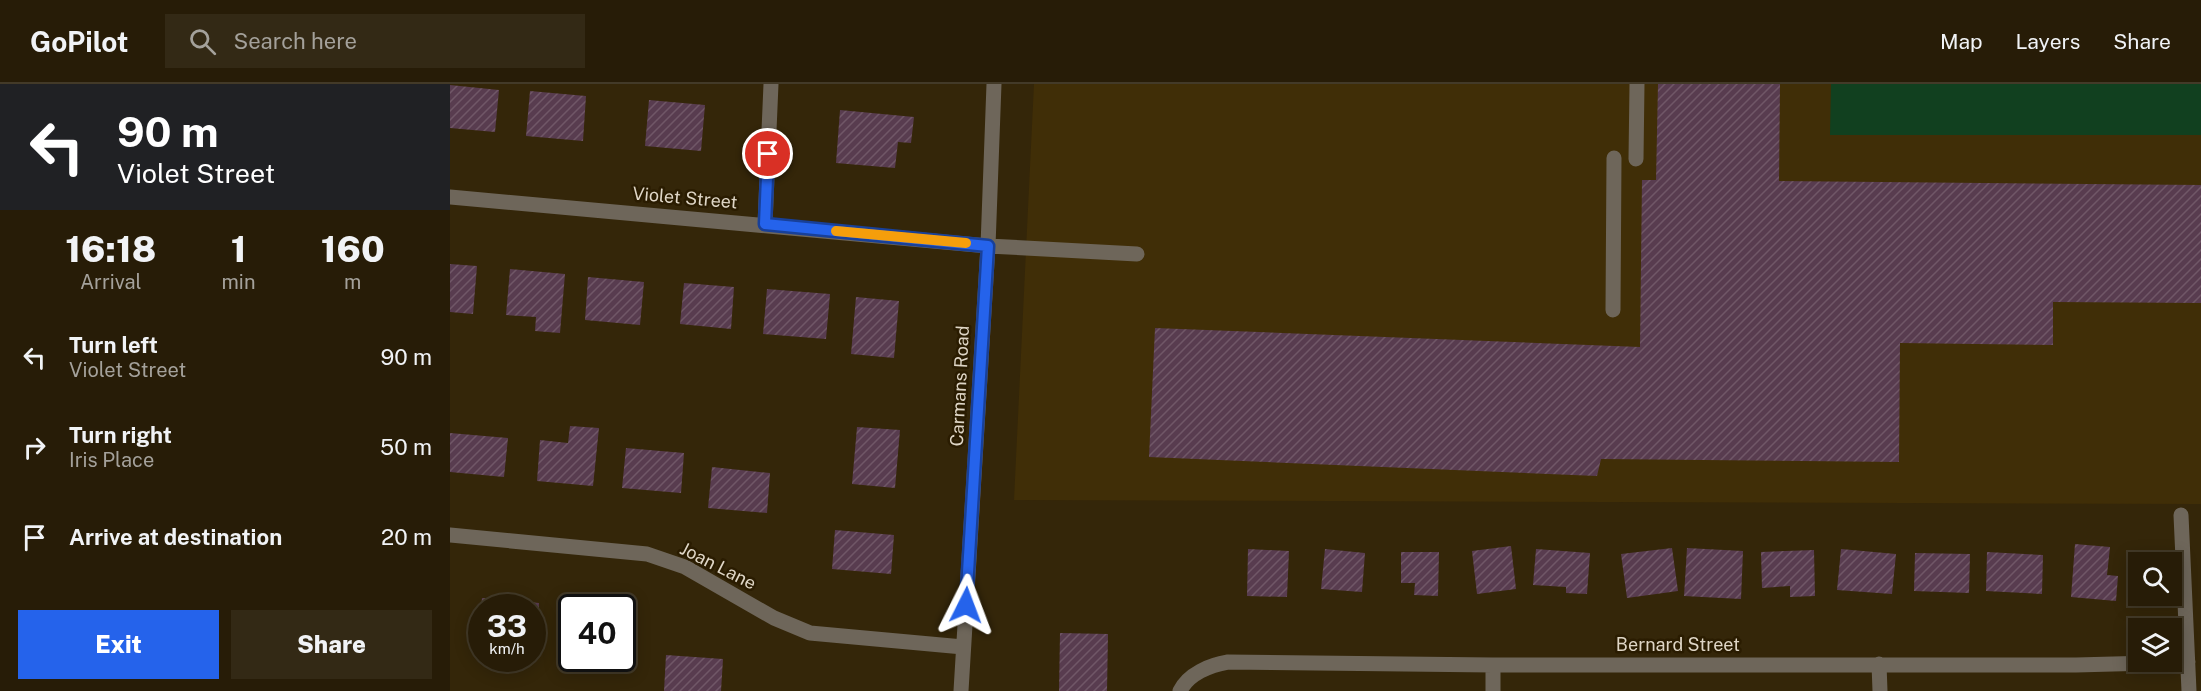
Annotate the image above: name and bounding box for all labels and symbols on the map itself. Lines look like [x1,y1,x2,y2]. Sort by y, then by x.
pin [742,128,793,179]
street label: Violet Street [632,182,739,213]
street label: Carmans Road [946,325,973,447]
street label: Joan Lane [677,537,760,594]
position arrow [934,573,998,637]
speed limit sign: 40 [558,594,636,672]
street label: Bernard Street [1616,634,1740,655]

